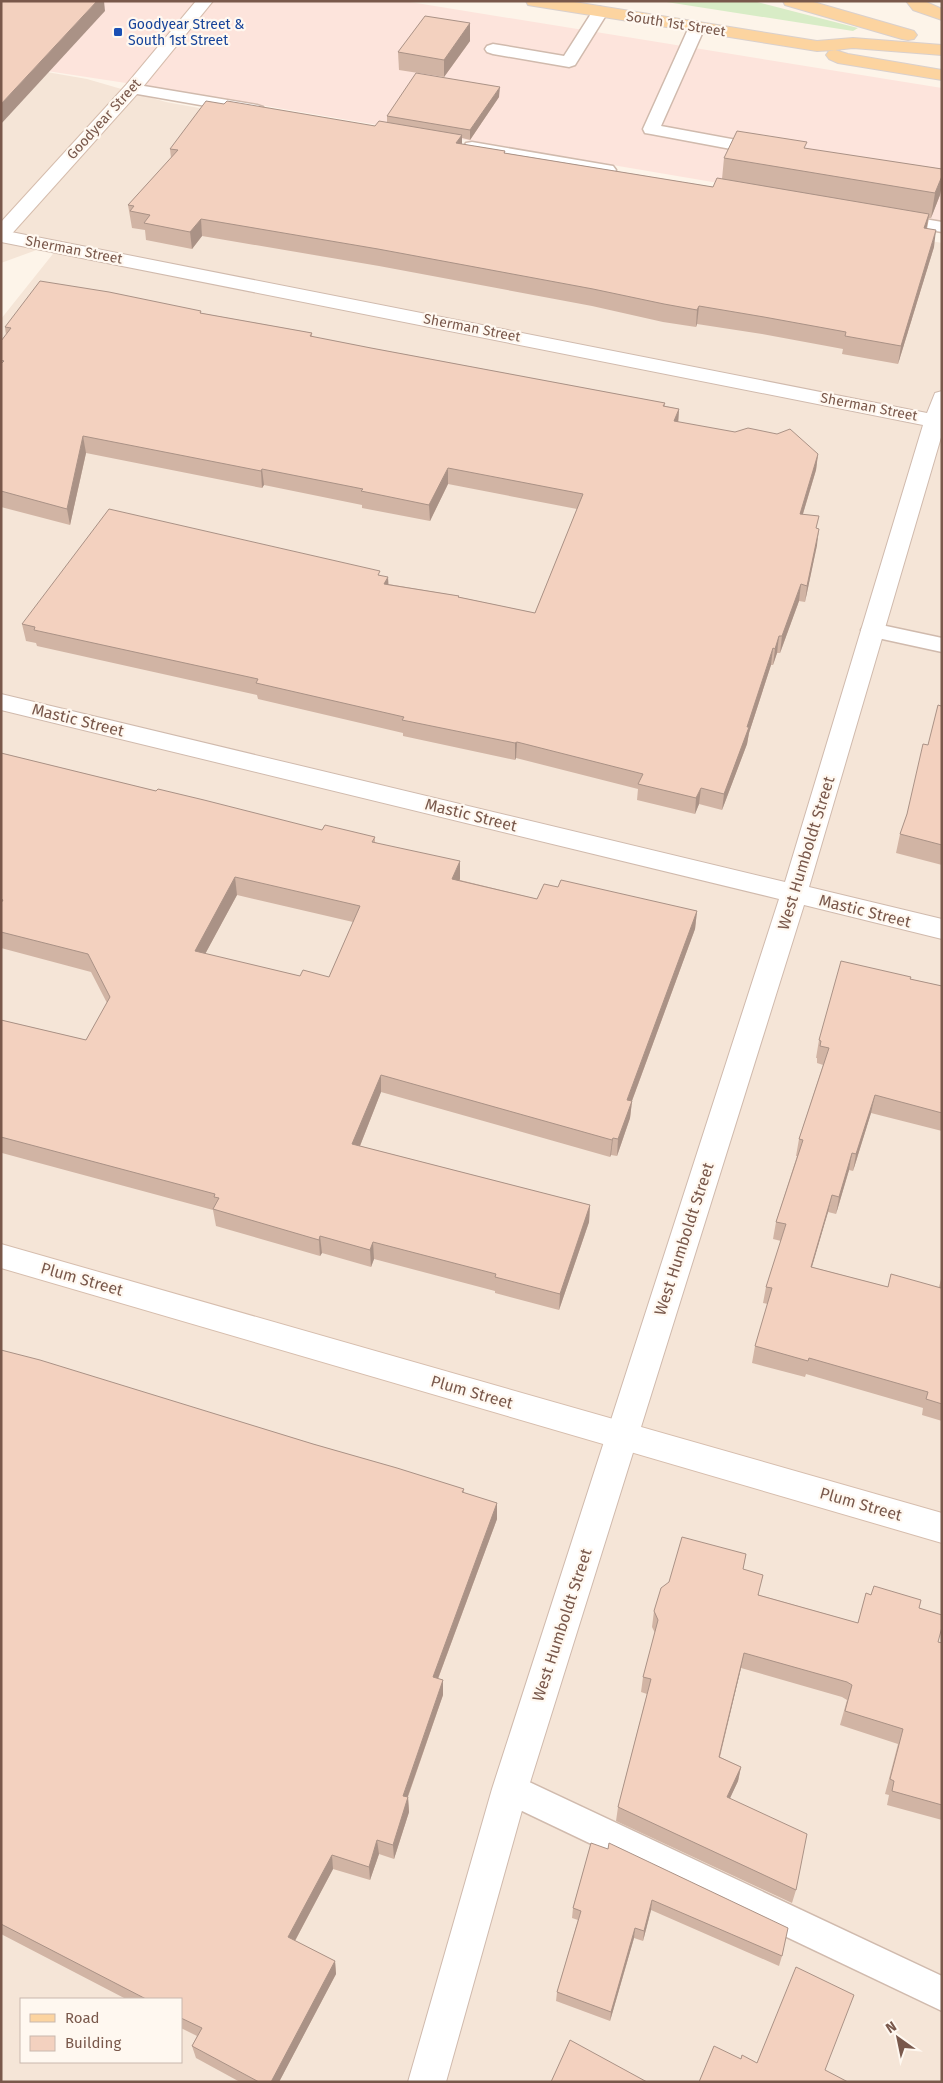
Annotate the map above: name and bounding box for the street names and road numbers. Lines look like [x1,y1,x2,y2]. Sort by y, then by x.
street label: South 1st Street [625,8,728,40]
street label: Goodyear Street [63,74,145,163]
street label: Sherman Street [24,232,125,268]
street label: Sherman Street [422,310,523,346]
street label: Sherman Street [819,389,920,425]
street label: Mastic Street [30,699,126,741]
street label: West Humboldt Street [774,774,838,932]
street label: Mastic Street [423,794,519,836]
street label: Mastic Street [817,890,913,932]
street label: West Humboldt Street [650,1160,718,1318]
street label: Plum Street [39,1258,125,1300]
street label: Plum Street [429,1371,515,1413]
street label: Plum Street [818,1483,904,1525]
street label: West Humboldt Street [528,1546,596,1704]

